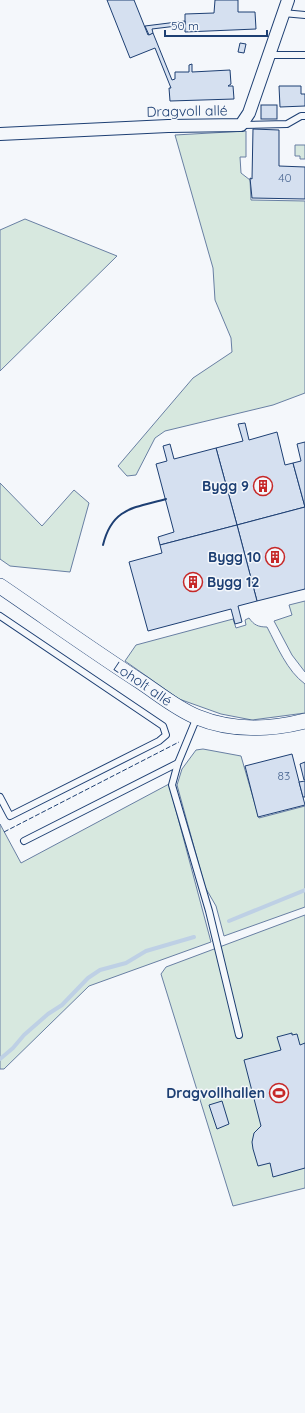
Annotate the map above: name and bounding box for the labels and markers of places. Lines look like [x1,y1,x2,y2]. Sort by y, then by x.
building icon: Bygg 9 [252,475,274,497]
place label: Bygg 9 [202,477,249,495]
building icon: Bygg 10 [264,546,286,568]
place label: Bygg 10 [208,548,261,566]
building icon: Bygg 12 [182,571,204,593]
place label: Bygg 12 [207,573,259,591]
sports icon: Dragvollhallen [268,1082,290,1104]
place label: Dragvollhallen [166,1084,265,1102]

